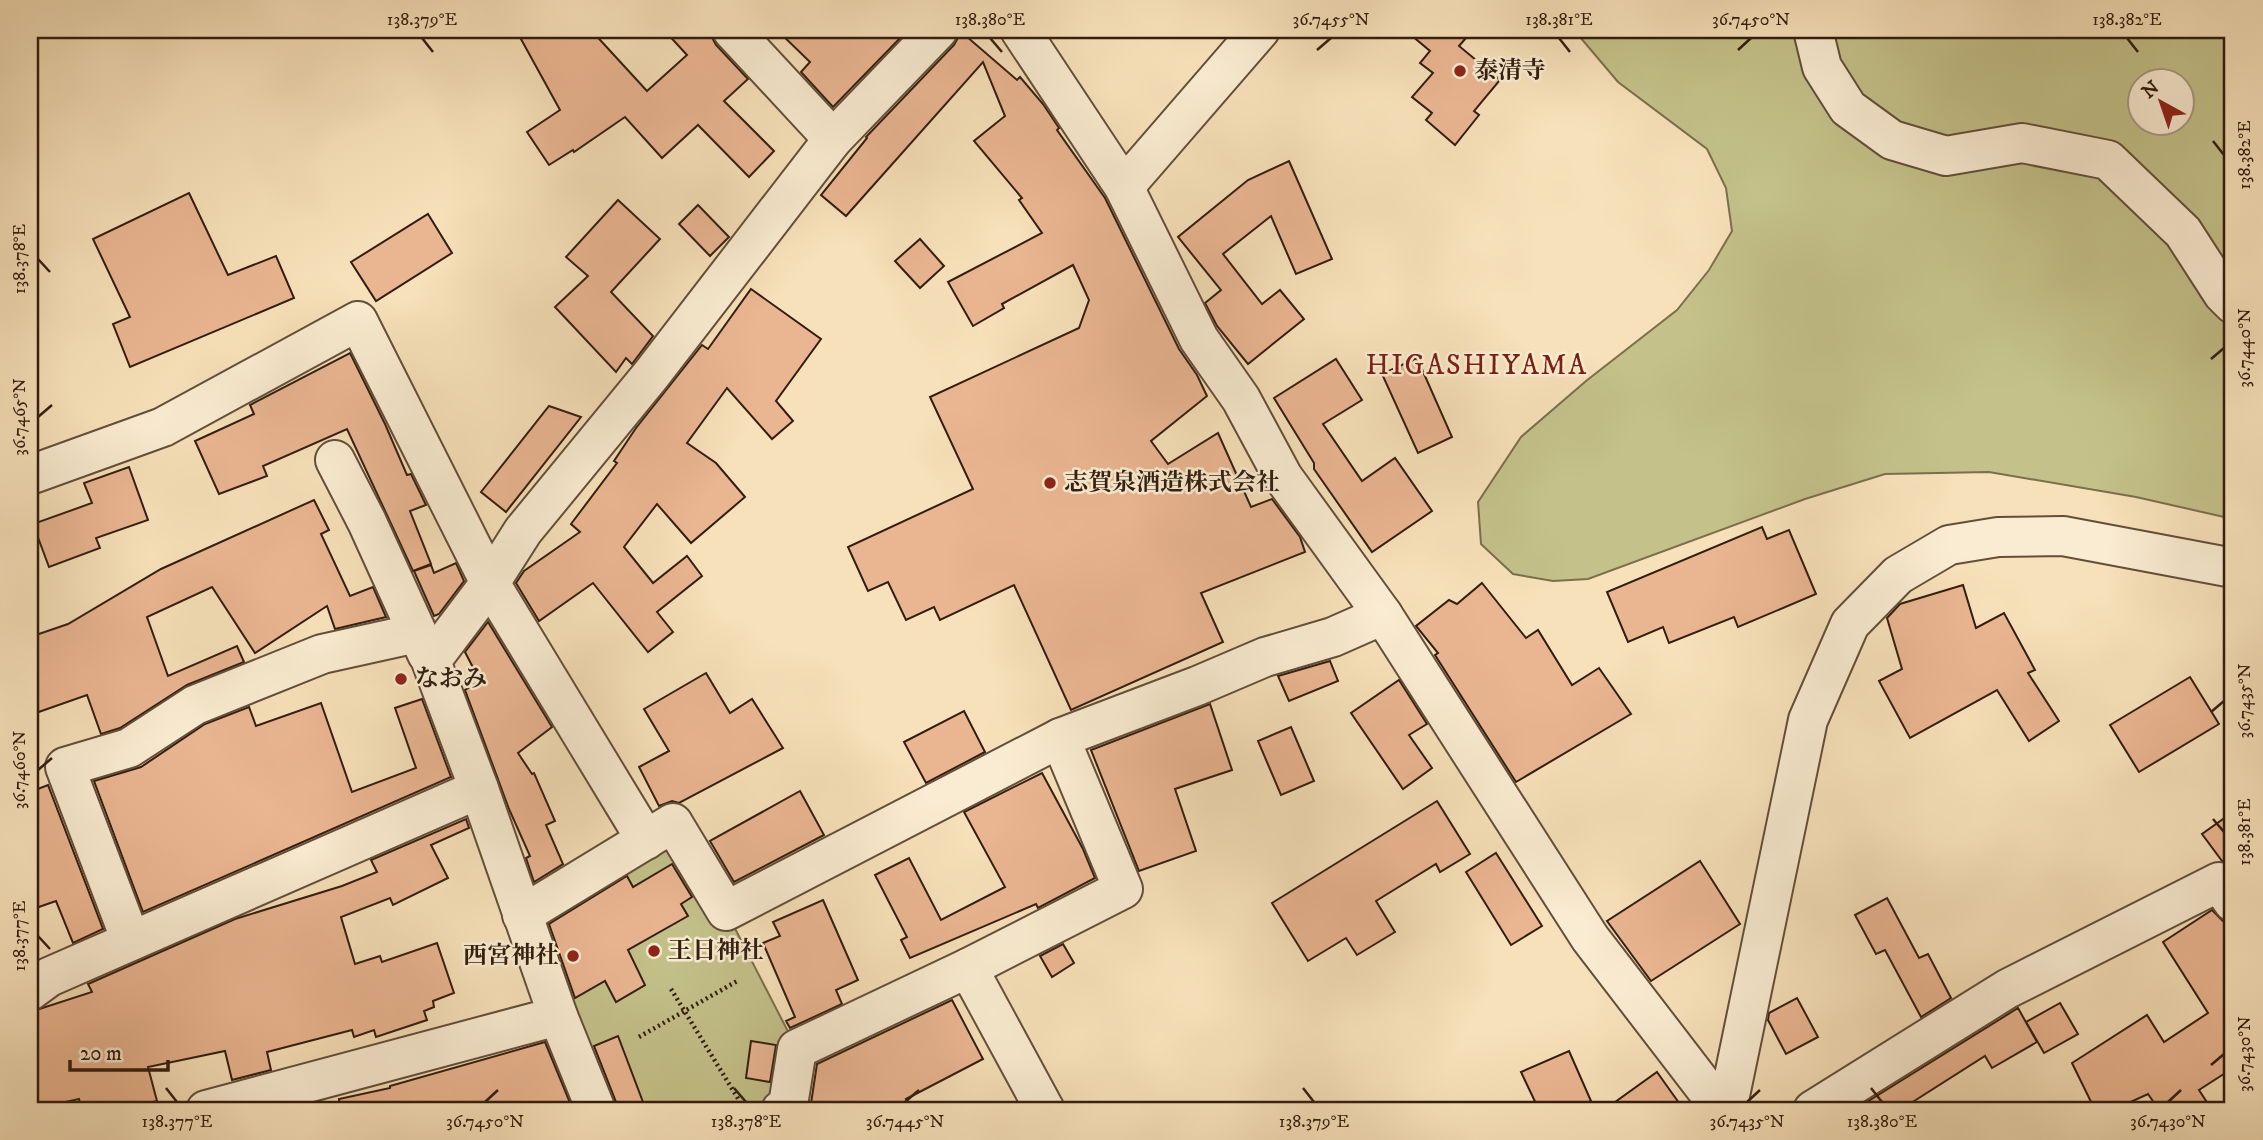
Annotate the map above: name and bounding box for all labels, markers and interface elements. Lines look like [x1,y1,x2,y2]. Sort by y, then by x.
text: 138.379°E [387,9,457,31]
text: 138.380°E [955,9,1026,31]
text: 36.7455°N [1292,9,1370,31]
text: 138.381°E [1525,9,1593,31]
text: 36.7450°N [1712,9,1790,31]
text: 138.382°E [2092,9,2162,31]
place label: 泰清寺 [1474,56,1546,86]
marker: 泰清寺 [1452,63,1468,79]
north arrow [2126,66,2196,136]
text: N [2138,76,2165,104]
text: 138.382°E [2234,120,2256,190]
text: 138.378°E [9,224,31,294]
text: 36.7440°N [2234,308,2256,388]
district label: HIGASHIYAMA [1366,348,1588,383]
text: 36.7465°N [9,378,31,456]
place label: 志賀泉酒造株式会社 [1064,468,1280,498]
marker: 志賀泉酒造株式会社 [1042,475,1058,491]
text: 36.7435°N [2234,663,2256,739]
place label: なおみ [415,664,487,694]
marker: なおみ [393,671,409,687]
text: 36.7460°N [9,731,31,809]
text: 138.381°E [2234,798,2256,866]
text: 138.377°E [9,900,31,971]
place label: 王日神社 [668,936,764,966]
place label: 西宮神社 [463,941,559,971]
marker: 王日神社 [646,943,662,959]
marker: 西宮神社 [565,948,581,964]
text: 36.7430°N [2234,1016,2256,1092]
scale bar [70,1028,168,1072]
text: 20 m [80,1041,122,1067]
text: 138.377°E [142,1111,213,1133]
text: 36.7450°N [446,1111,524,1133]
text: 138.378°E [711,1111,781,1133]
text: 36.7445°N [866,1111,944,1133]
text: 138.379°E [1279,1111,1349,1133]
text: 36.7435°N [1709,1111,1785,1133]
text: 138.380°E [1847,1111,1918,1133]
text: 36.7430°N [2130,1111,2206,1133]

